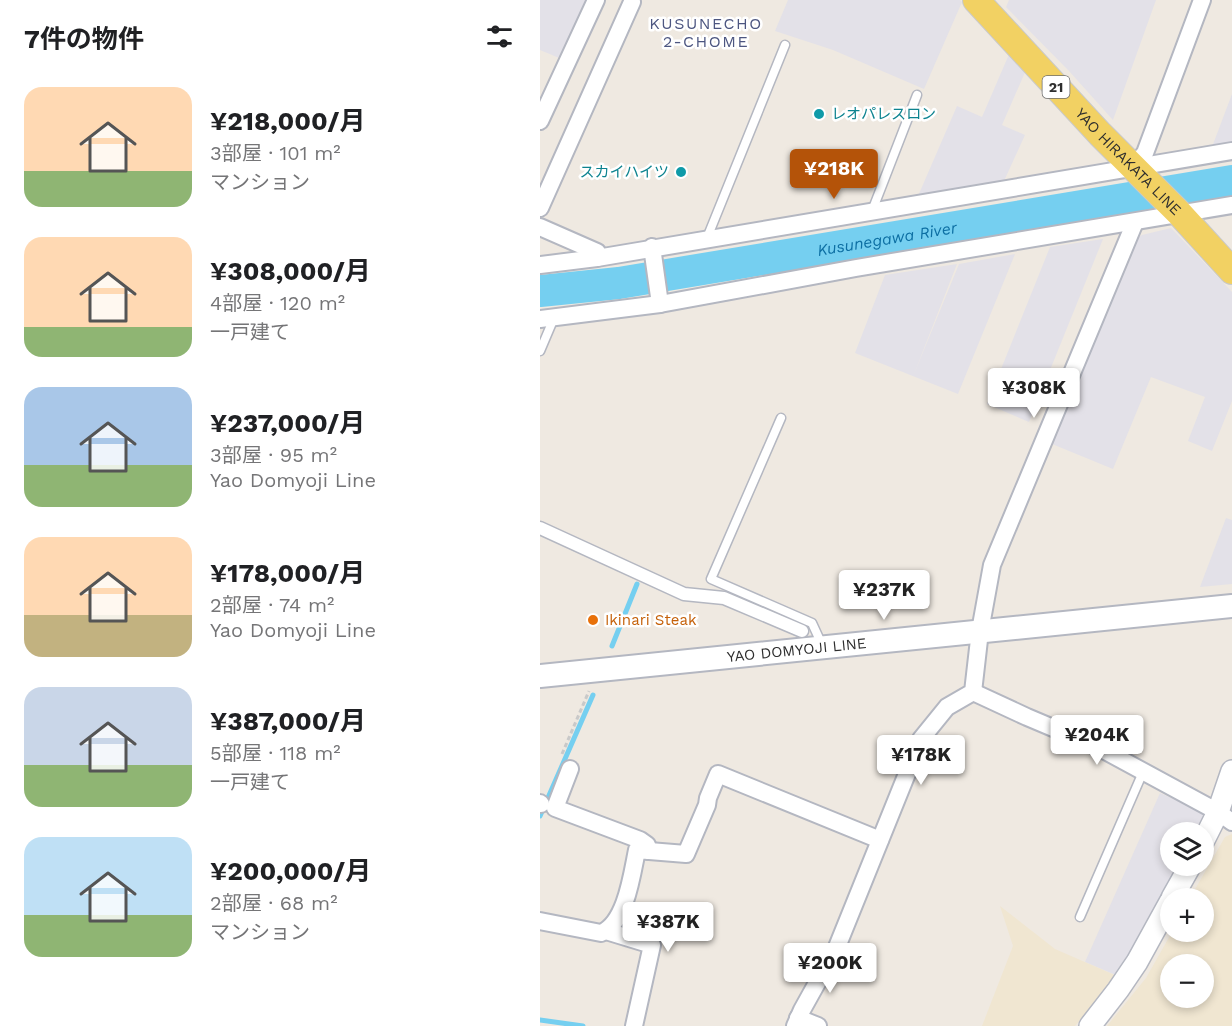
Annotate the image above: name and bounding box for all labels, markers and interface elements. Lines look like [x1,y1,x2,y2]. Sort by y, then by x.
district label: KUSUNECHO 2-CHOME [649,14,763,51]
icon: filters [483,20,516,53]
text: 7件の物件 [24,24,144,54]
road number: 21 [1042,76,1070,98]
street label: YAO HIRAKATA LINE [1071,104,1185,219]
place label: レオパレスロン [831,105,936,123]
text: ¥218,000/月 [210,106,365,136]
marker: レオパレスロン [812,107,826,121]
icon: home [72,111,144,183]
text: 3部屋 · 101 m² [210,141,341,165]
pin: ¥218K [792,149,876,200]
text: ¥218K [804,156,864,180]
place label: スカイハイツ [580,163,669,181]
marker: スカイハイツ [674,165,688,179]
text: マンション [210,170,310,194]
water label: Kusunegawa River [816,217,959,259]
text: ¥308,000/月 [210,256,371,286]
icon: home [72,261,144,333]
text: 4部屋 · 120 m² [210,291,345,315]
text: 一戸建て [210,320,290,344]
pin: ¥308K [992,368,1076,419]
text: ¥308K [1002,375,1066,399]
text: ¥237,000/月 [210,408,365,438]
icon: home [72,411,144,483]
text: 3部屋 · 95 m² [210,443,337,467]
text: Yao Domyoji Line [210,468,376,492]
text: ¥178,000/月 [210,558,365,588]
icon: home [72,561,144,633]
pin: ¥237K [842,570,926,621]
text: ¥237K [853,577,915,601]
text: 2部屋 · 74 m² [210,593,334,617]
place label: Ikinari Steak [605,611,697,629]
marker: Ikinari Steak [586,613,600,627]
text: Yao Domyoji Line [210,618,376,642]
street label: YAO DOMYOJI LINE [726,634,867,666]
text: ¥387,000/月 [210,706,366,736]
icon: home [72,711,144,783]
pin: ¥204K [1055,715,1139,766]
text: ¥204K [1065,722,1129,746]
pin: ¥178K [879,735,963,786]
text: 5部屋 · 118 m² [210,741,341,765]
text: ¥178K [891,742,951,766]
text: 一戸建て [210,770,290,794]
map controls [1160,822,1214,1008]
button: layers [1160,822,1214,876]
text: ¥200,000/月 [210,856,371,886]
icon: home [72,861,144,933]
button: + [1160,888,1214,942]
text: 2部屋 · 68 m² [210,891,337,915]
pin: ¥387K [626,902,710,953]
text: ¥387K [636,909,700,933]
text: マンション [210,920,310,944]
pin: ¥200K [788,943,872,994]
text: ¥200K [798,950,862,974]
button: − [1160,954,1214,1008]

